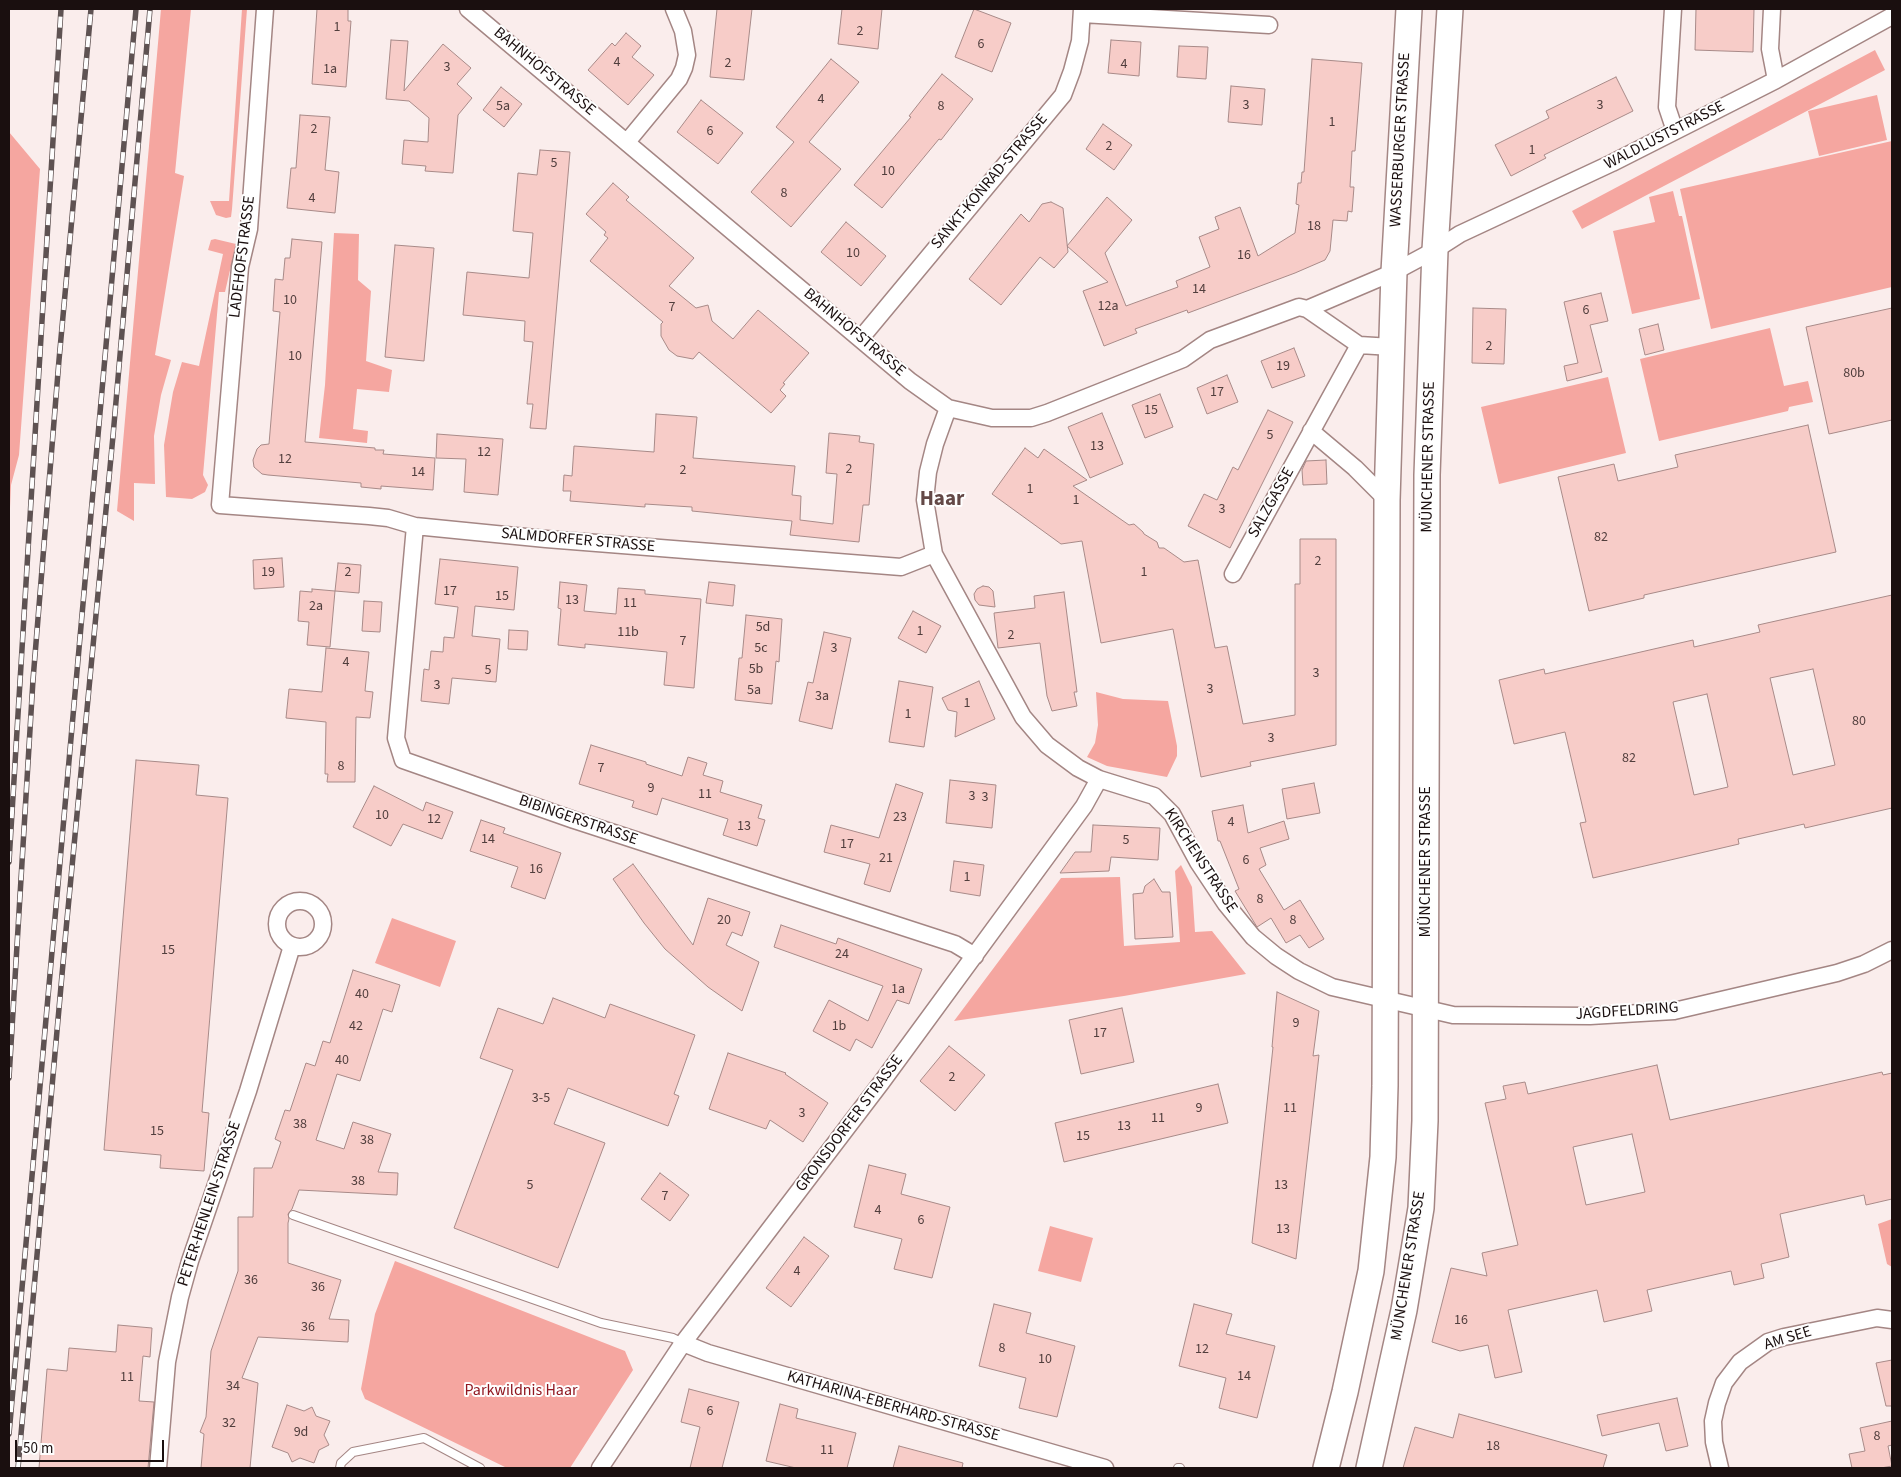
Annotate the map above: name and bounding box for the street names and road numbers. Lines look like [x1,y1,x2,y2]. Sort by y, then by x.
street label: BAHNHOFSTRASSE [489,24,599,120]
street label: WASSERBURGER STRASSE [1387,52,1415,228]
street label: WALDLUSTSTRASSE [1602,97,1728,175]
street label: SANKT-KONRAD-STRASSE [928,110,1052,254]
street label: LADEHOFSTRASSE [226,195,260,319]
street label: BAHNHOFSTRASSE [799,285,909,381]
street label: MÜNCHENER STRASSE [1418,381,1440,533]
street label: SALZGASSE [1245,465,1299,541]
street label: SALMDORFER STRASSE [500,525,656,557]
street label: MÜNCHENER STRASSE [1416,786,1436,938]
street label: BIBINGERSTRASSE [516,792,640,850]
street label: KIRCHENSTRASSE [1159,805,1241,917]
street label: JAGDFELDRING [1575,999,1679,1025]
street label: GRONSDORFER STRASSE [792,1052,908,1196]
street label: PETER-HENLEIN-STRASSE [174,1119,246,1289]
street label: MÜNCHENER STRASSE [1388,1190,1430,1342]
street label: AM SEE [1762,1323,1814,1355]
street label: KATHARINA-EBERHARD-STRASSE [785,1367,1001,1447]

